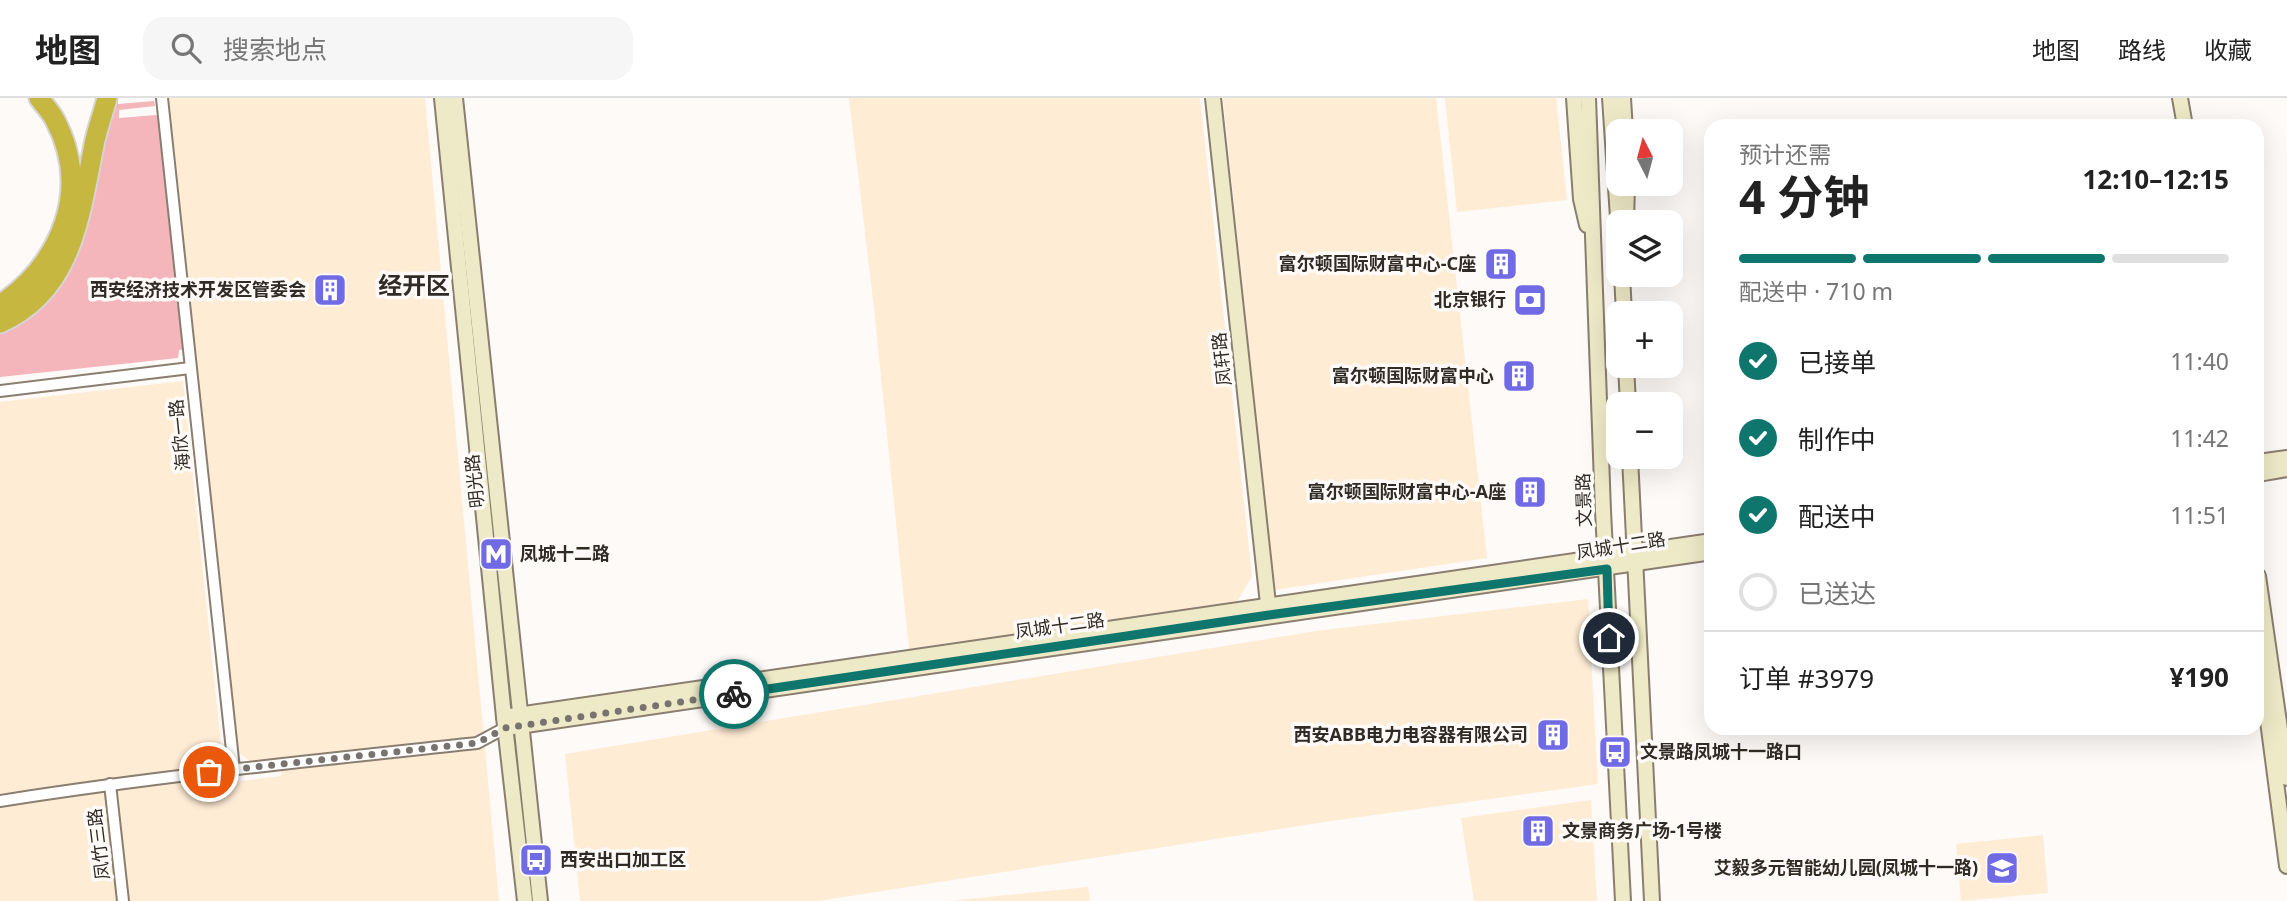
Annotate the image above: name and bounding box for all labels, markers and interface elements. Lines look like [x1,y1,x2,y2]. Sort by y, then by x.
search box [143,17,633,80]
text: 地图 [35,27,101,72]
icon: search [167,29,205,67]
text: 搜索地点 [223,31,327,67]
text: 地图 [2032,33,2080,66]
text: 路线 [2118,33,2166,66]
text: 收藏 [2204,33,2252,66]
north arrow [1606,119,1684,196]
map controls [1606,119,1683,469]
text: 预计还需 [1739,138,1831,170]
text: 12:10–12:15 [2082,161,2229,197]
text: 4 分钟 [1739,165,1869,227]
button: layers [1606,210,1683,287]
building icon: 富尔顿国际财富中心-C座 [1482,245,1520,283]
place label: 富尔顿国际财富中心-C座 [1279,251,1476,275]
district label: 经开区 [378,268,450,301]
building icon: 西安经济技术开发区管委会 [311,271,349,309]
text: 配送中 · 710 m [1739,275,1893,307]
place label: 西安经济技术开发区管委会 [90,277,306,301]
bank icon: 北京银行 [1511,281,1549,319]
place label: 北京银行 [1434,287,1506,311]
button: + [1606,301,1683,378]
street label: 凤轩路 [1206,331,1236,387]
icon: check [1739,342,1777,380]
text: 已接单 [1798,344,1876,380]
text: 11:40 [2170,345,2229,377]
building icon: 富尔顿国际财富中心 [1500,357,1538,395]
place label: 富尔顿国际财富中心 [1332,363,1494,387]
button: − [1606,392,1683,469]
street label: 海欣一路 [163,398,195,472]
icon: check [1739,419,1777,457]
text: 制作中 [1798,421,1876,457]
text: 11:42 [2170,422,2229,454]
street label: 明光路 [459,453,489,509]
building icon: 富尔顿国际财富中心-A座 [1511,473,1549,511]
street label: 文景路 [1570,473,1596,527]
place label: 富尔顿国际财富中心-A座 [1308,479,1506,503]
icon: check [1739,496,1777,534]
text: 配送中 [1798,498,1876,534]
text: 11:51 [2170,499,2229,531]
street label: 凤城十二路 [1575,526,1667,564]
metro station icon: 凤城十二路 [477,535,515,573]
place label: 凤城十二路 [520,541,610,565]
text: 已送达 [1798,575,1876,611]
street label: 凤城十二路 [1014,607,1106,643]
pin [1579,608,1639,668]
icon: home [1590,619,1628,657]
courier [699,659,769,729]
text: ¥190 [2170,659,2229,695]
text: 订单 #3979 [1739,660,1874,696]
icon: bike [715,675,753,713]
building icon: 西安ABB电力电容器有限公司 [1534,716,1572,754]
place label: 西安ABB电力电容器有限公司 [1294,722,1528,746]
bus stop icon: 文景路凤城十一路口 [1596,733,1634,771]
place label: 文景路凤城十一路口 [1640,739,1802,763]
pin [179,742,239,802]
icon: bag [190,753,228,791]
street label: 凤竹三路 [82,807,114,881]
building icon: 文景商务广场-1号楼 [1519,812,1557,850]
place label: 文景商务广场-1号楼 [1562,818,1722,842]
bus stop icon: 西安出口加工区 [517,841,555,879]
place label: 西安出口加工区 [560,847,686,871]
school or university icon: 艾毅多元智能幼儿园(凤城十一路) [1983,849,2021,887]
place label: 艾毅多元智能幼儿园(凤城十一路) [1714,855,1978,879]

